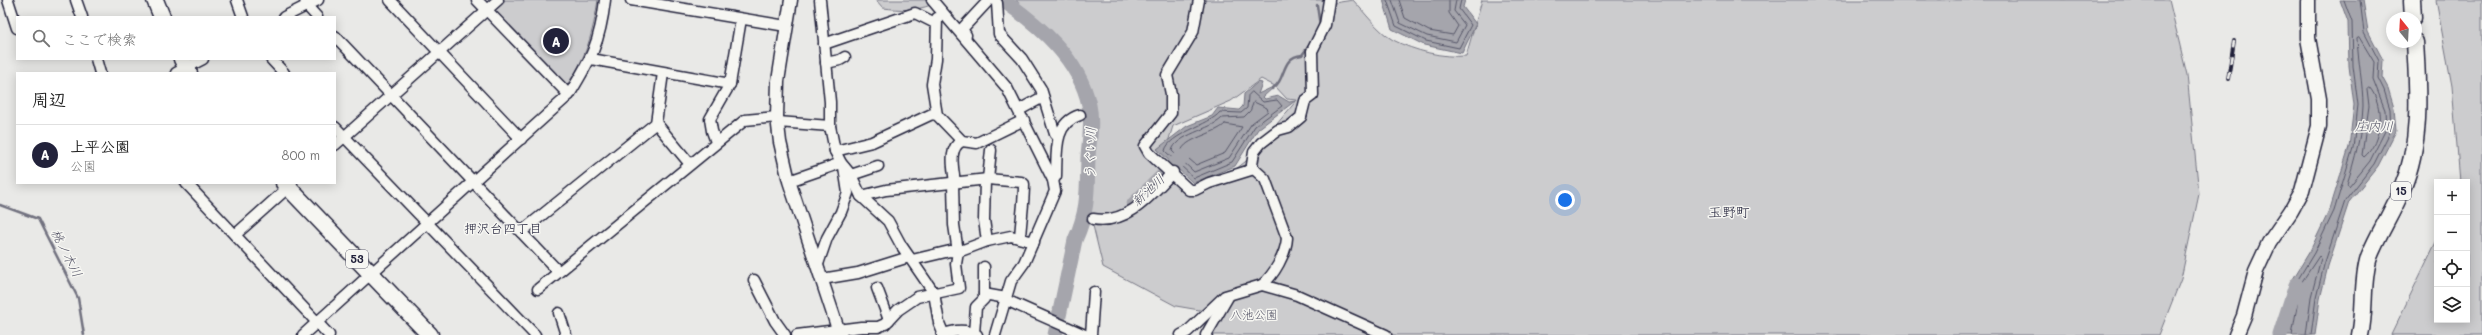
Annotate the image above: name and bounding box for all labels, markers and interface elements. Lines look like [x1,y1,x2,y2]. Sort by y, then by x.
north arrow [2386,12,2422,48]
search box [16,16,336,60]
pin: A [543,26,569,56]
icon: search [30,27,52,49]
text: ここで検索 [62,29,137,49]
text: 周辺 [32,88,66,110]
water label: 庄内川 [2354,117,2394,134]
water label: うぐい川 [1081,127,1098,179]
text: 上平公園 [70,136,130,156]
text: A [40,146,50,163]
text: 800 m [282,146,320,163]
text: 公園 [70,157,96,174]
water label: 新池川 [1128,170,1168,209]
map controls [2434,179,2470,323]
button: + [2434,179,2470,215]
road number: 15 [2391,182,2411,200]
your location [1555,190,1575,210]
district label: 玉野町 [1708,202,1750,221]
button: − [2434,215,2470,251]
district label: 押沢台四丁目 [464,219,542,236]
water label: 桃ノ木川 [48,226,87,280]
road number: 53 [346,250,368,268]
button: locate [2434,251,2470,287]
button: layers [2434,287,2470,323]
park label: 八池公園 [1230,306,1278,322]

